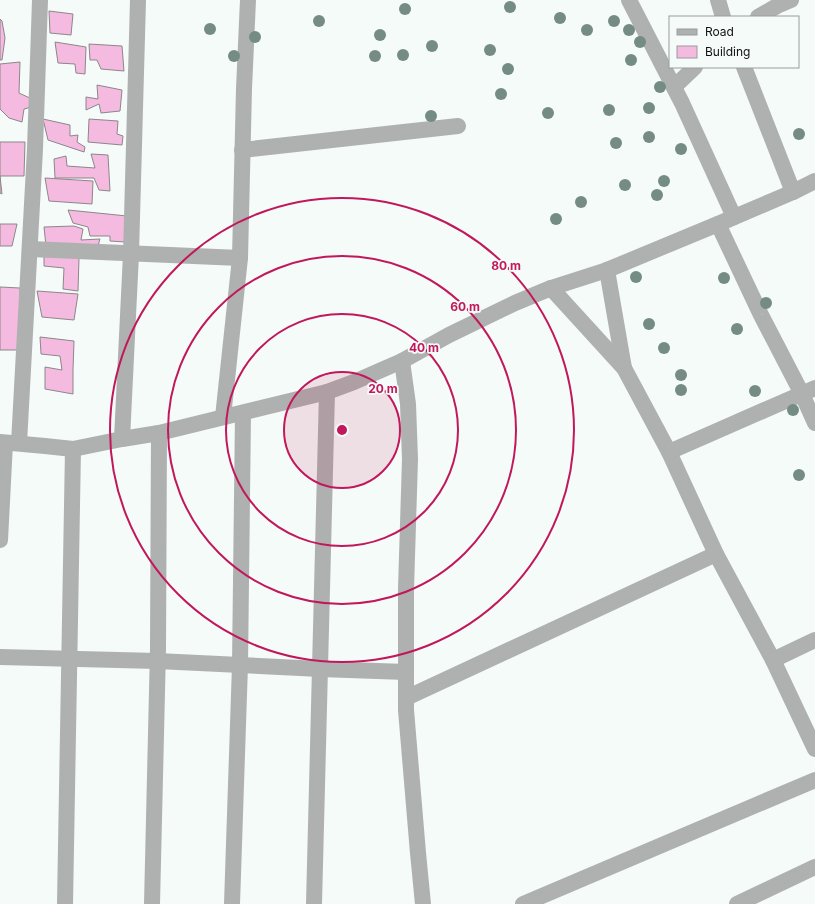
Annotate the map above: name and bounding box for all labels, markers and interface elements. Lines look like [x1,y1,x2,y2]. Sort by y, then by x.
legend [669,16,799,68]
text: Road [705,24,734,39]
text: Building [705,44,750,59]
text: 80 m [491,258,521,273]
text: 60 m [450,299,480,314]
text: 40 m [409,340,439,355]
text: 20 m [368,381,398,396]
centre of rings [335,423,349,437]

